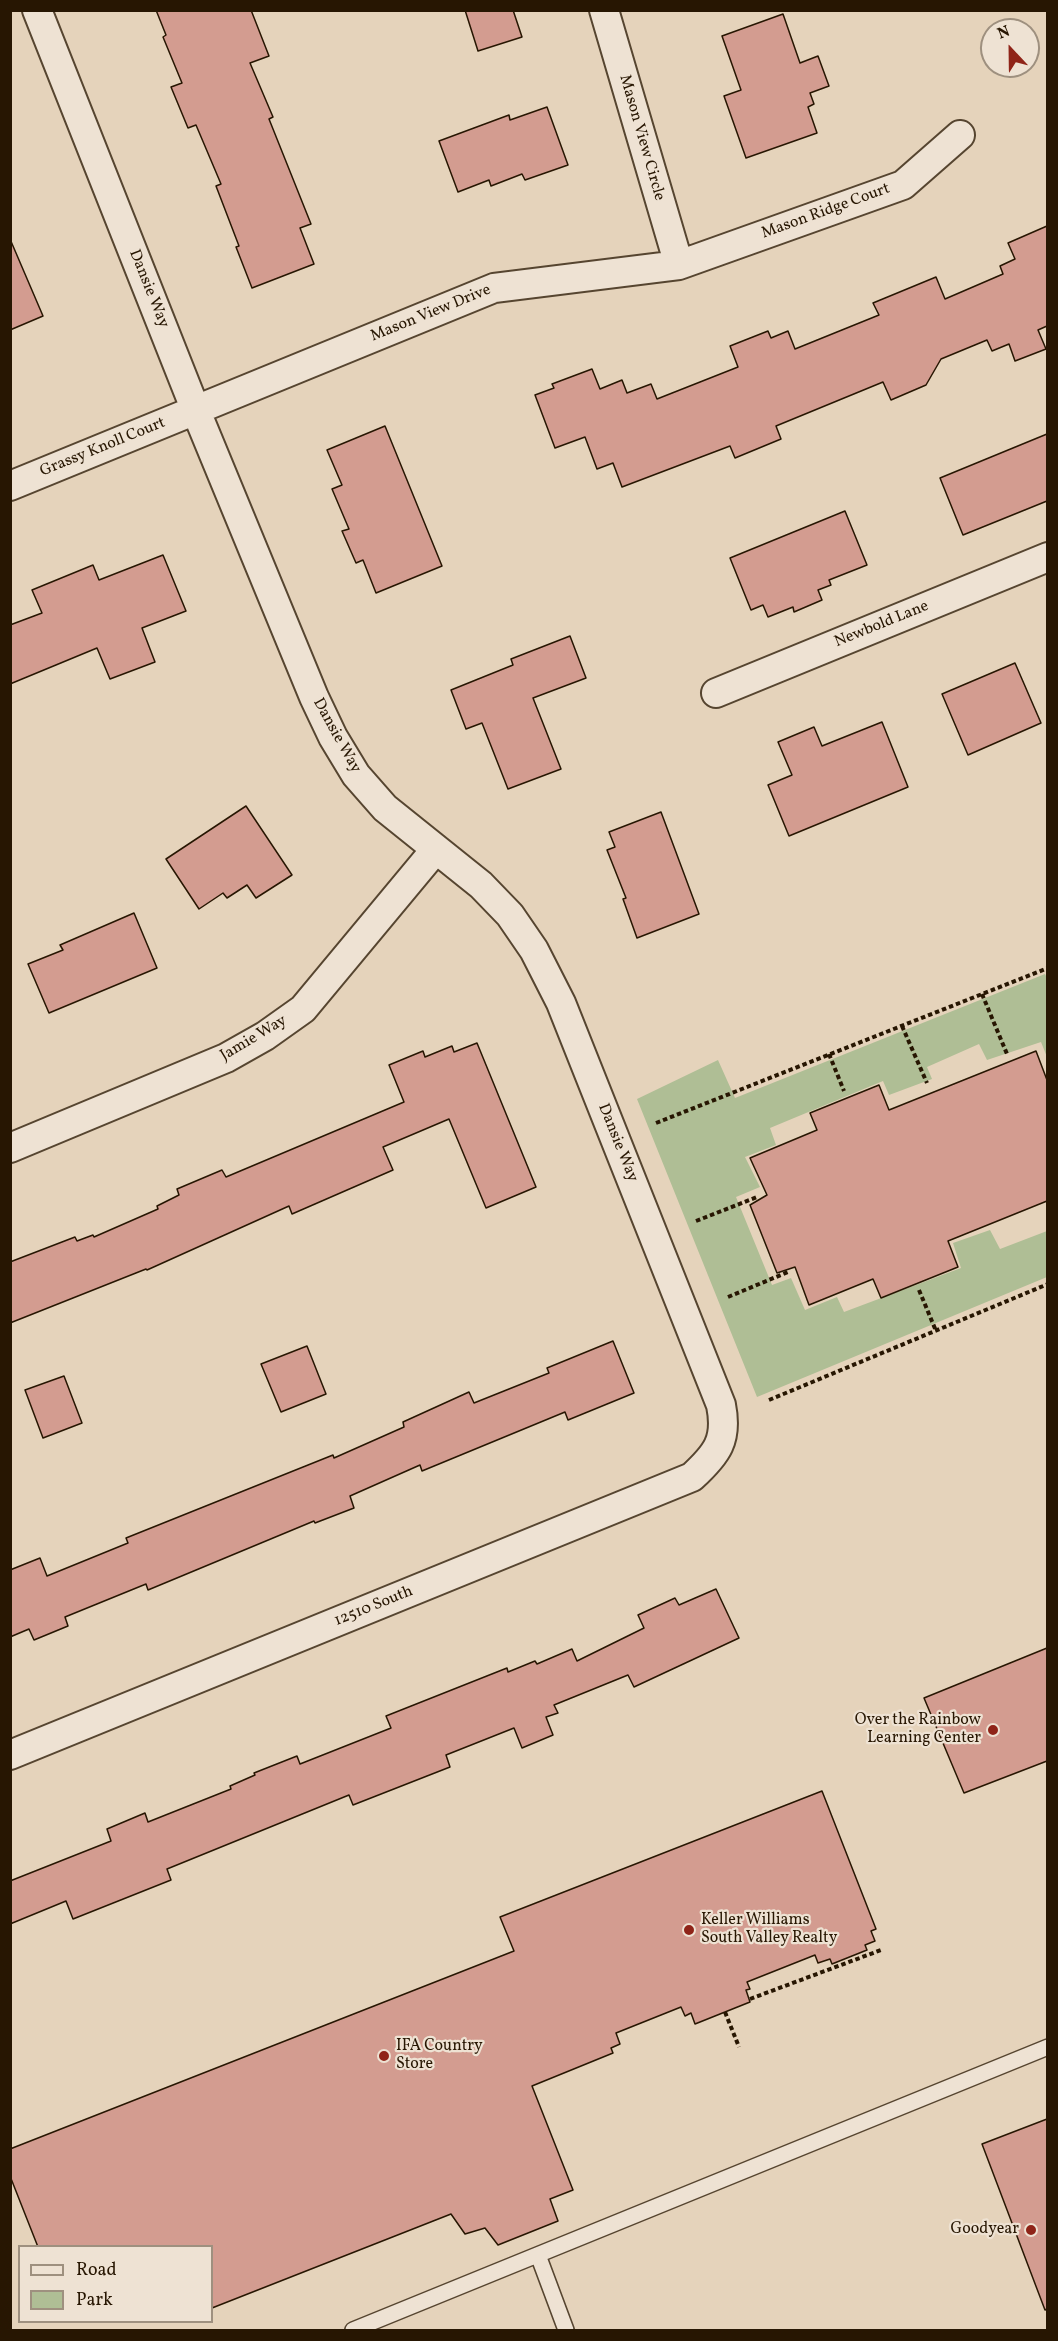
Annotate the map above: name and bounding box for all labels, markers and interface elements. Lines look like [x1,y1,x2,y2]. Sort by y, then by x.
north arrow [980,18,1040,78]
text: N [994,21,1014,46]
street label: Mason View Circle [614,73,668,203]
street label: Mason Ridge Court [759,180,893,244]
street label: Dansie Way [124,247,172,331]
street label: Mason View Drive [368,281,494,347]
street label: Grassy Knoll Court [38,414,168,482]
street label: Newbold Lane [832,597,932,653]
street label: Dansie Way [308,695,364,777]
street label: Jamie Way [217,1012,291,1066]
street label: Dansie Way [593,1101,641,1185]
street label: 12510 South [332,1583,416,1631]
place label: Over the Rainbow Learning Center [855,1711,981,1749]
marker: Over the Rainbow Learning Center [986,1723,1000,1737]
place label: Keller Williams South Valley Realty [701,1911,837,1949]
marker: Keller Williams South Valley Realty [682,1923,696,1937]
place label: IFA Country Store [396,2037,483,2075]
marker: IFA Country Store [377,2049,391,2063]
place label: Goodyear [951,2220,1019,2240]
marker: Goodyear [1024,2223,1038,2237]
legend [18,2245,213,2323]
text: Road [76,2258,117,2283]
text: Park [76,2288,113,2313]

